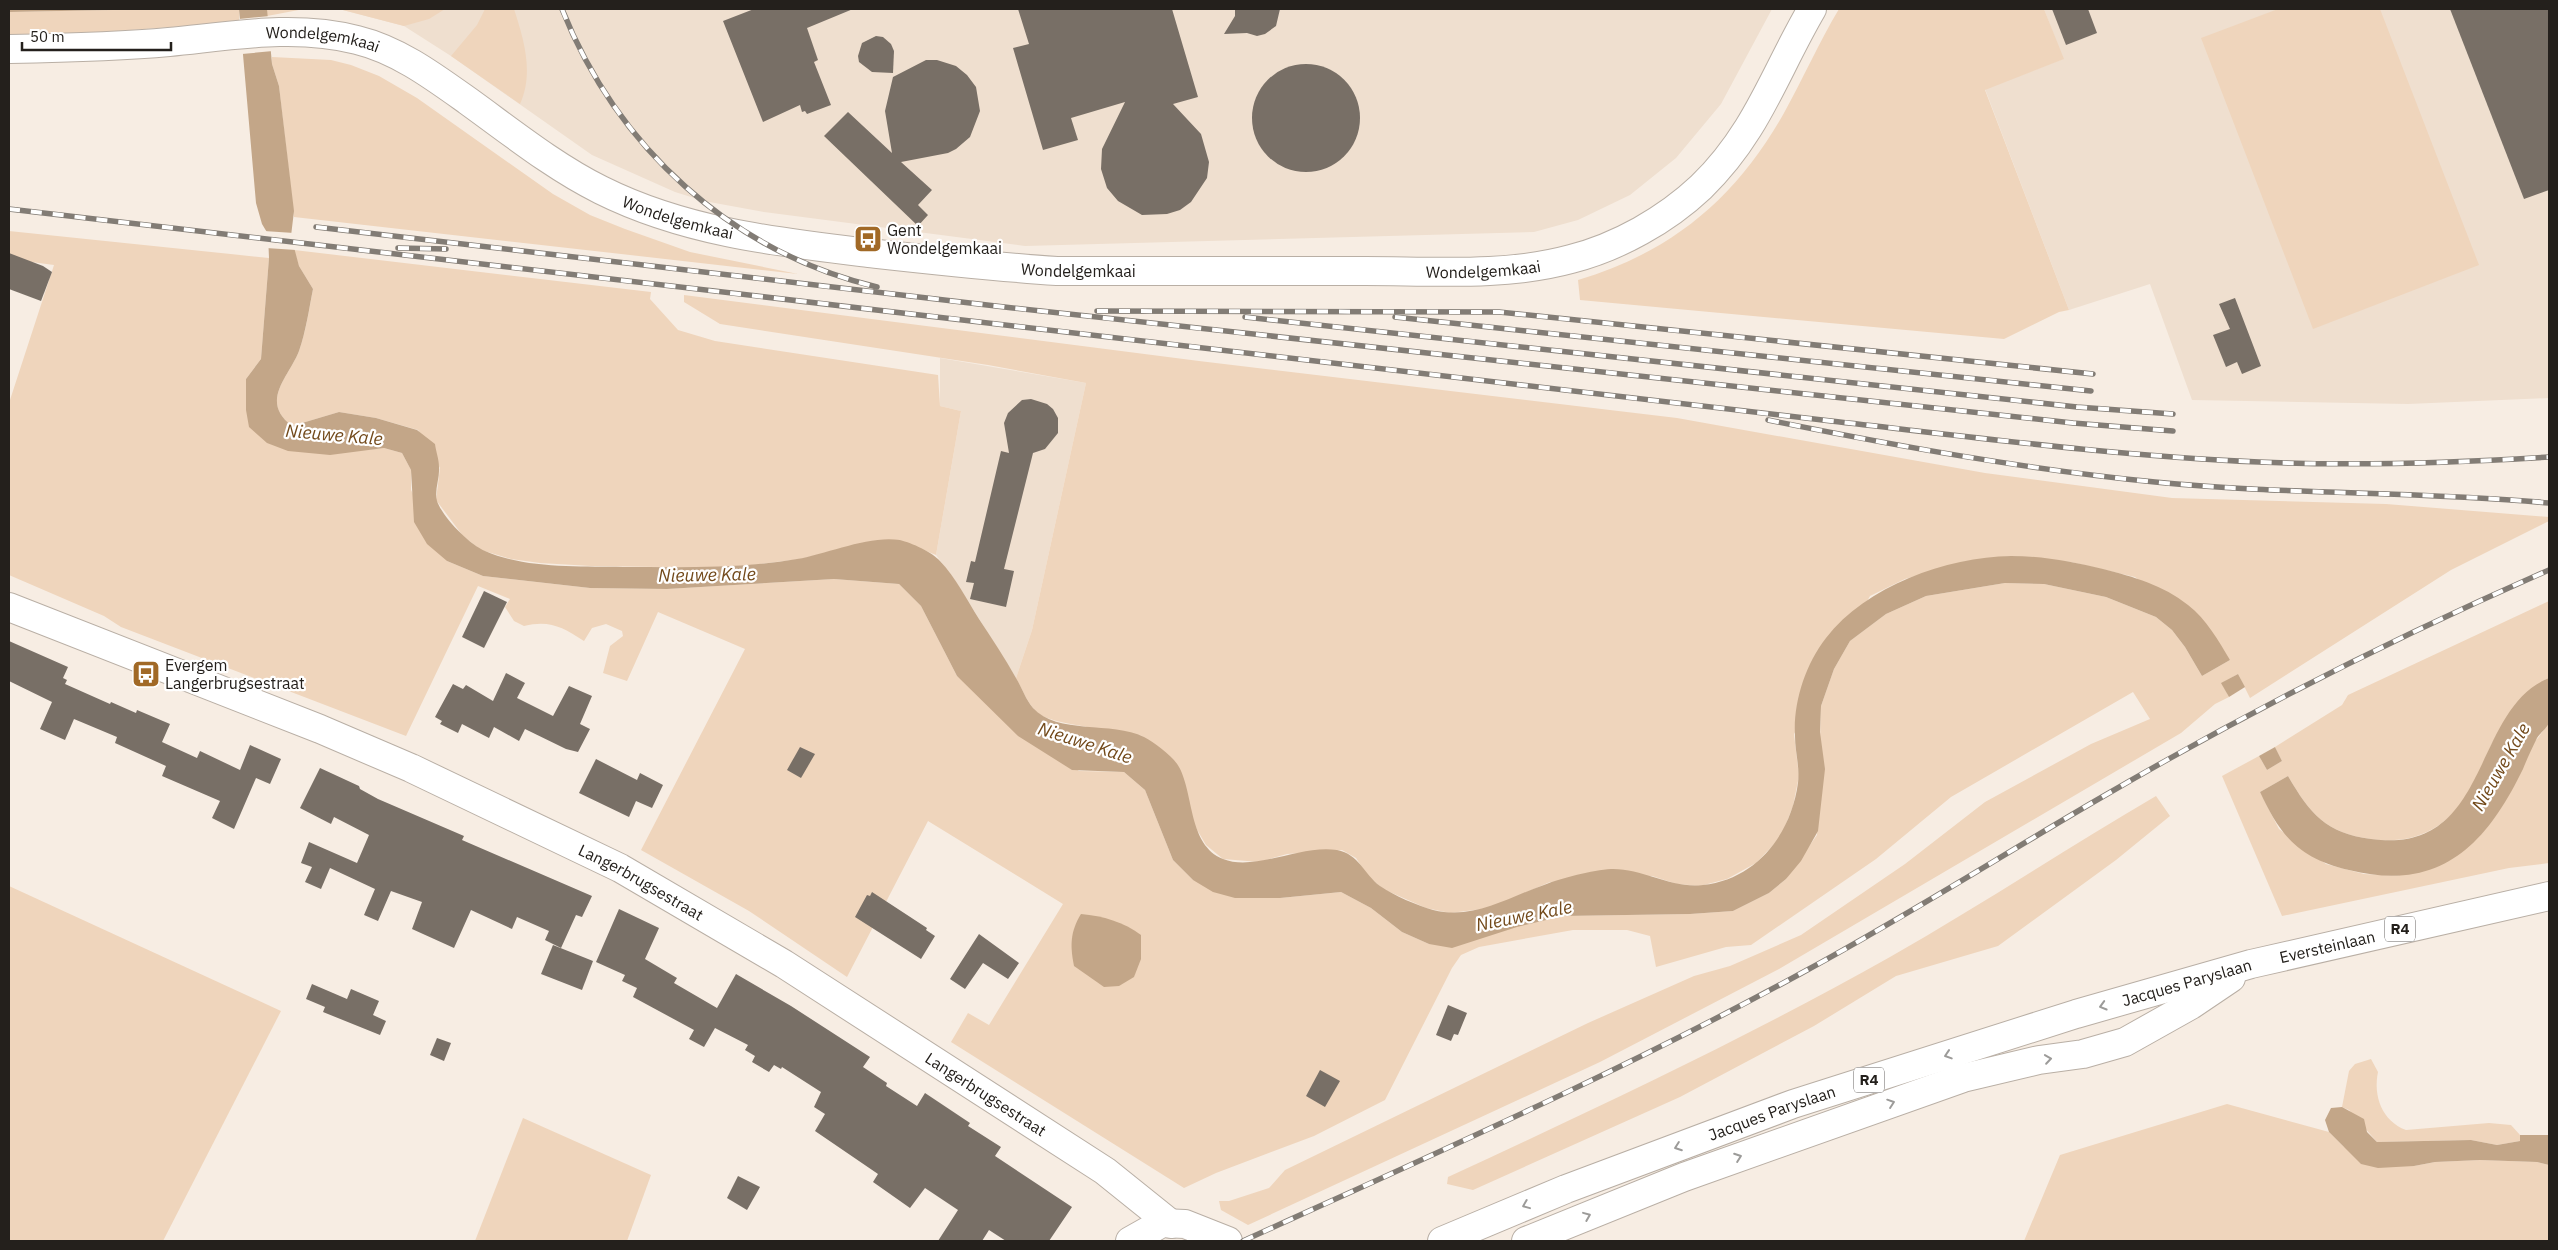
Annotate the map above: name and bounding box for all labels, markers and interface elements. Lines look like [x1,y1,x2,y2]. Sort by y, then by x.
scale bar [22,20,171,52]
street label: Wondelgemkaai [265,22,383,56]
text: 50 m [30,27,65,46]
street label: Wondelgemkaai [619,191,735,243]
place label: Gent Wondelgemkaai [887,220,1002,258]
bus stop icon: Gent Wondelgemkaai [853,224,883,254]
street label: Wondelgemkaai [1426,256,1542,282]
street label: Wondelgemkaai [1020,258,1136,281]
water label: Nieuwe Kale [284,419,384,450]
water label: Nieuwe Kale [658,562,756,587]
place label: Evergem Langerbrugsestraat [165,655,305,693]
bus stop icon: Evergem Langerbrugsestraat [131,659,161,689]
water label: Nieuwe Kale [1035,717,1135,769]
water label: Nieuwe Kale [2466,719,2535,815]
street label: Langerbrugsestraat [575,840,707,925]
water label: Nieuwe Kale [1474,895,1574,936]
road number: R4 [2385,916,2415,942]
street label: Eversteinlaan [2277,926,2377,967]
street label: Jacques Paryslaan [2120,954,2254,1010]
one-way arrow [2099,1001,2107,1011]
street label: Langerbrugsestraat [922,1048,1050,1140]
one-way arrow [1944,1049,1952,1059]
one-way arrow [2044,1054,2052,1065]
road number: R4 [1854,1068,1884,1092]
street label: Jacques Paryslaan [1705,1081,1838,1145]
one-way arrow [1887,1099,1895,1109]
one-way arrow [1674,1141,1683,1151]
one-way arrow [1733,1153,1742,1163]
one-way arrow [1522,1199,1531,1210]
one-way arrow [1582,1211,1591,1222]

